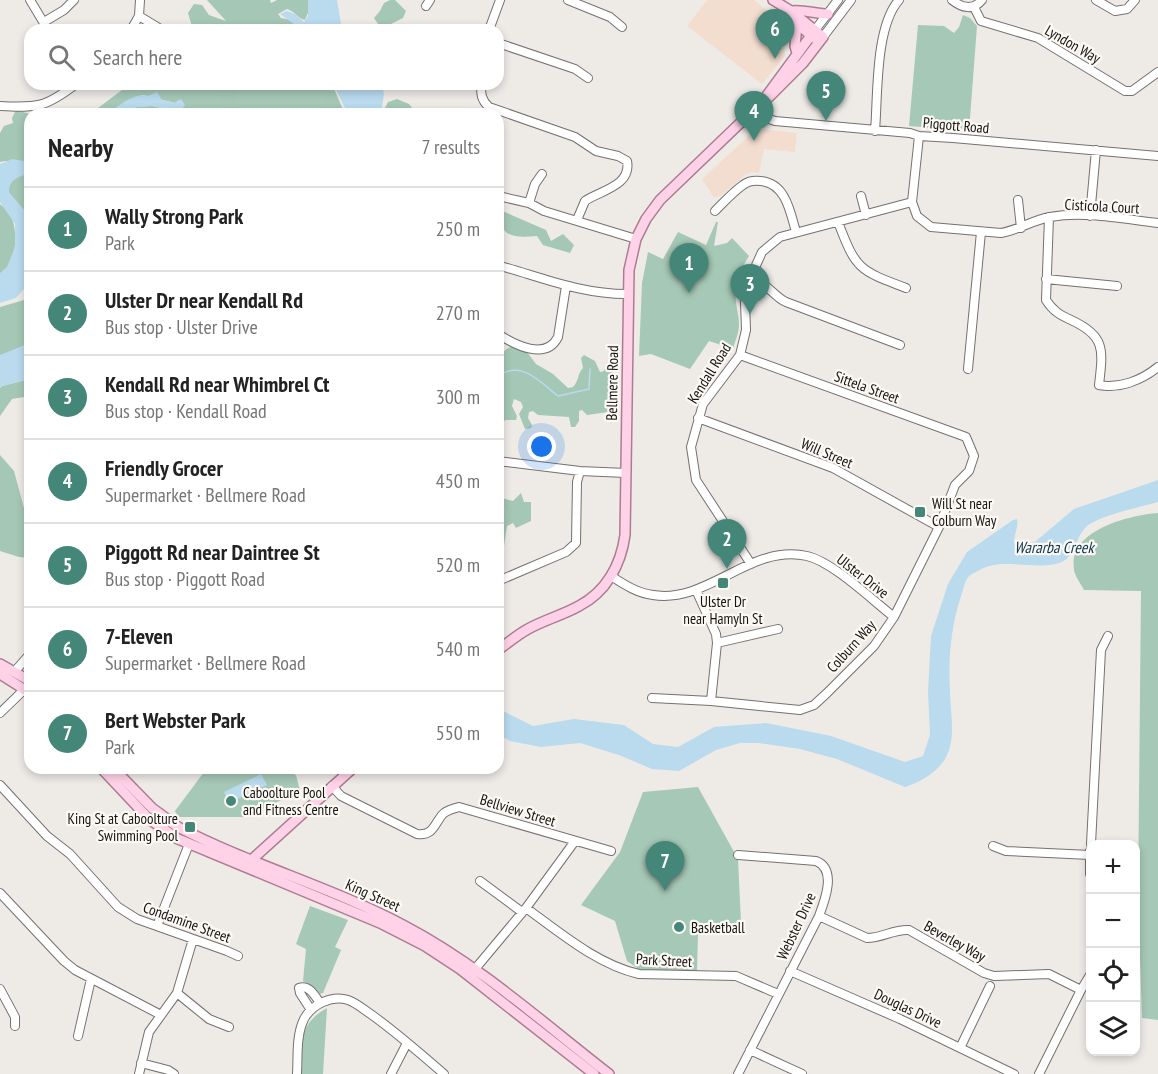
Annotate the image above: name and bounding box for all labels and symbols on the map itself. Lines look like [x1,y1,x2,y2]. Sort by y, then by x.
pin: 6 [756,10,794,59]
street label: Lyndon Way [1042,21,1104,68]
pin: 5 [806,72,846,121]
pin: 4 [734,92,774,141]
street label: Piggott Road [922,113,990,137]
street label: Cisticola Court [1064,195,1140,217]
pin: 1 [670,244,708,293]
pin: 3 [730,264,770,314]
street label: Kendall Road [683,339,735,407]
street label: Bellmere Road [602,345,622,421]
street label: Sittela Street [832,366,902,408]
your location [527,432,556,461]
street label: Will Street [798,434,856,472]
place label: Will St near Colburn Way [932,494,997,530]
marker: Will St near Colburn Way [913,505,927,519]
pin: 2 [708,520,746,569]
water label: Wararba Creek [1014,537,1095,557]
street label: Ulster Drive [833,550,893,602]
marker: Ulster Dr near Hamyln St [716,576,730,590]
place label: Ulster Dr near Hamyln St [683,592,763,628]
street label: Colburn Way [822,615,880,676]
place label: Caboolture Pool and Fitness Centre [243,783,339,819]
street label: Bellview Street [478,789,558,831]
marker: Caboolture Pool and Fitness Centre [224,794,238,808]
place label: King St at Caboolture Swimming Pool [67,809,179,845]
marker: King St at Caboolture Swimming Pool [183,820,197,834]
pin: 7 [646,842,684,891]
street label: King Street [343,875,403,915]
street label: Webster Drive [772,889,820,963]
street label: Condamine Street [141,897,233,947]
street label: Beverley Way [921,916,990,966]
place label: Basketball [691,918,745,937]
marker: Basketball [672,920,686,934]
street label: Park Street [635,949,693,971]
street label: Douglas Drive [871,984,945,1032]

